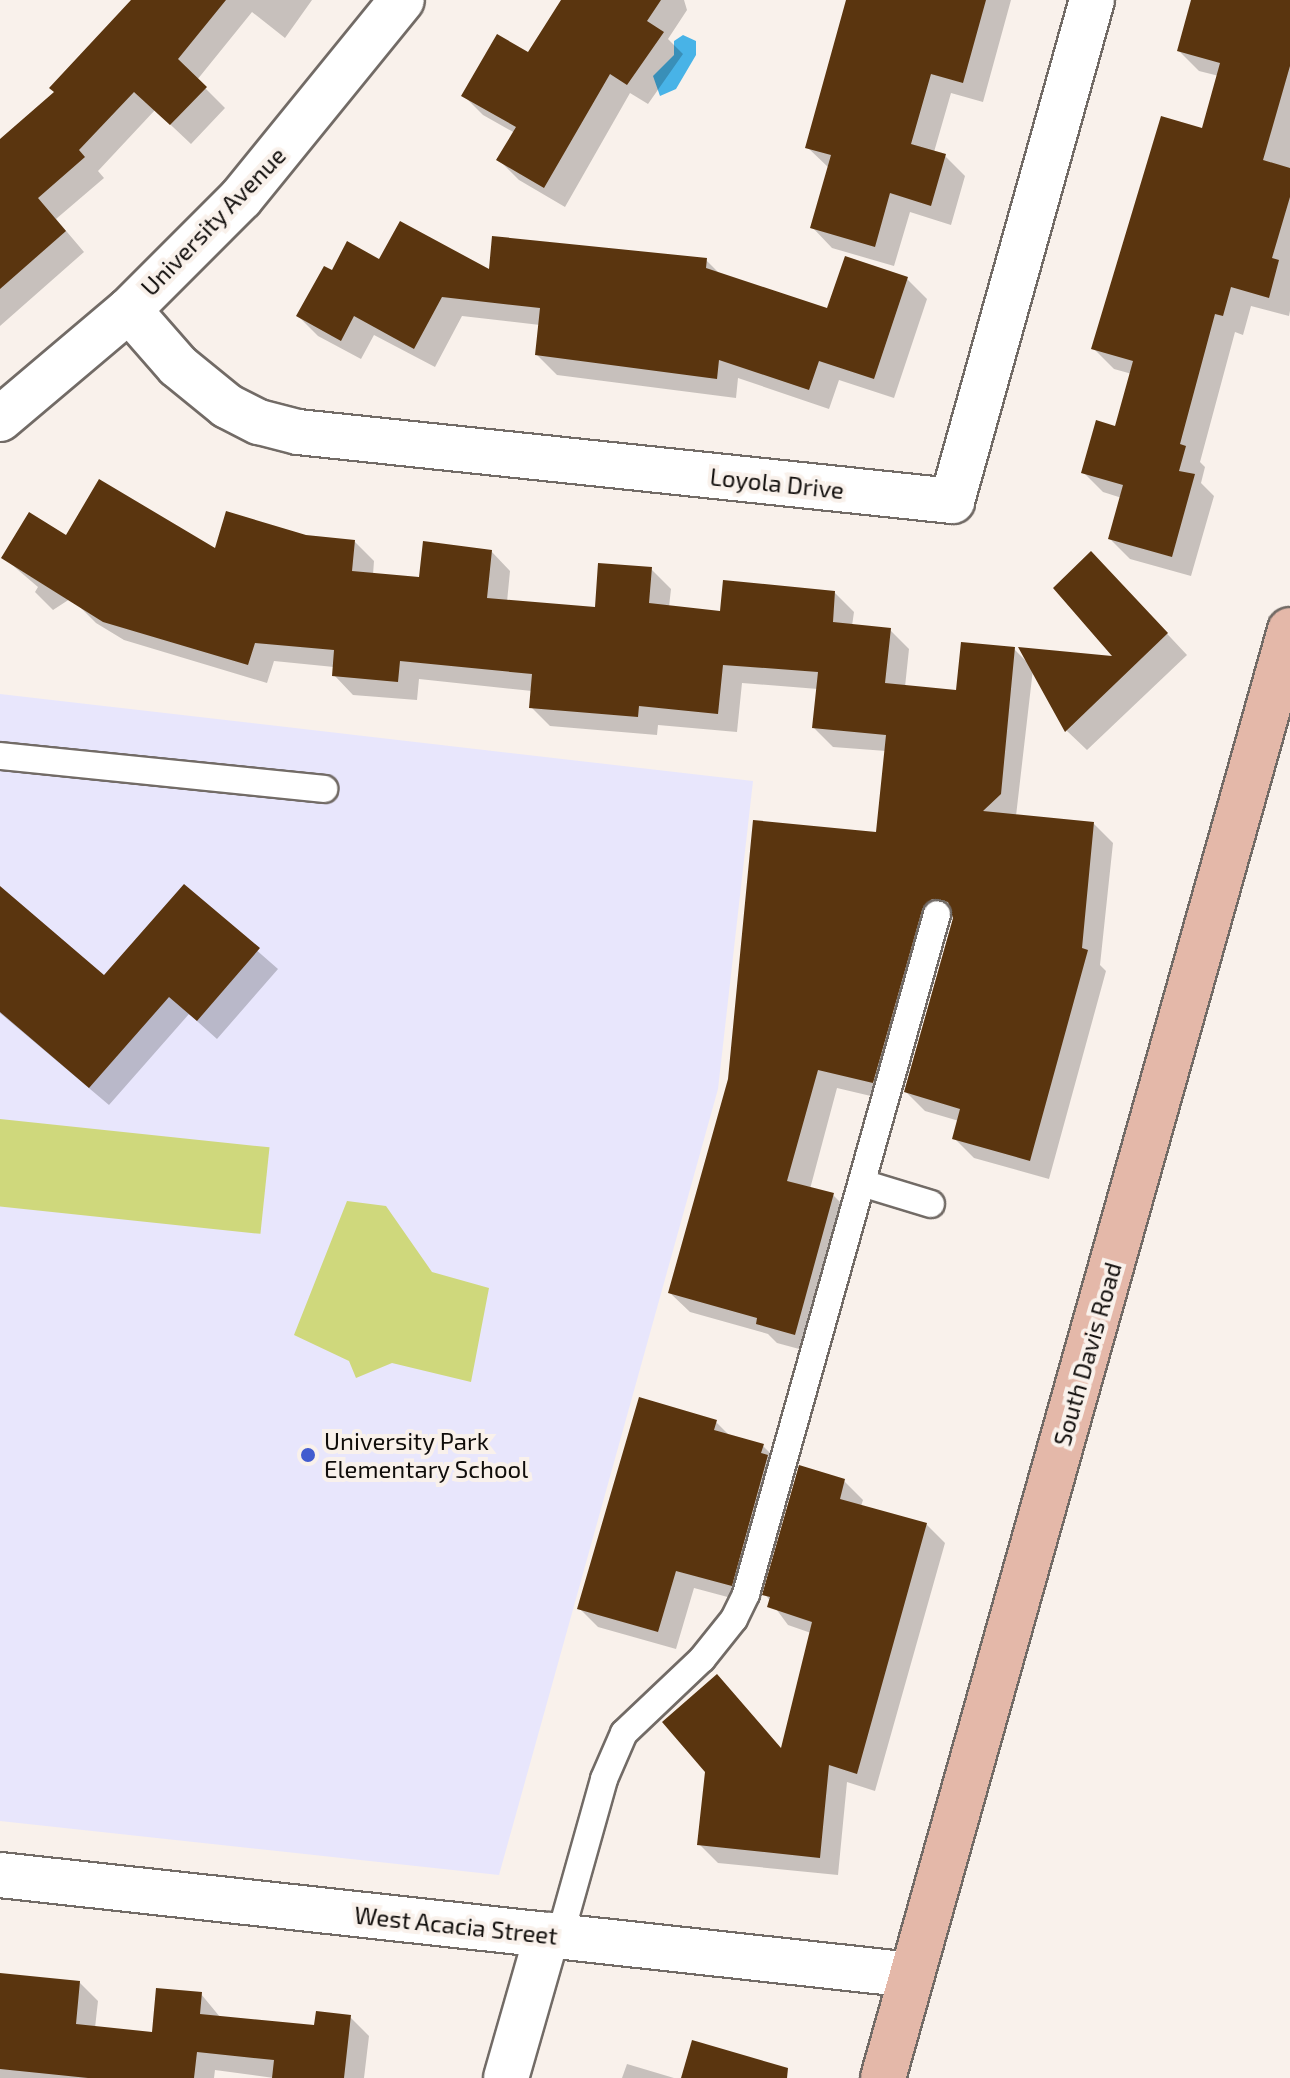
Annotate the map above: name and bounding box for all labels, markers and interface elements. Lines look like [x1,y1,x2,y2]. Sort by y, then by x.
street label: University Avenue [134,140,292,302]
street label: Loyola Drive [709,462,845,504]
street label: South Davis Road [1047,1259,1127,1449]
place label: University Park Elementary School [324,1427,529,1483]
marker: University Park Elementary School [299,1446,317,1464]
street label: West Acacia Street [353,1900,559,1950]

